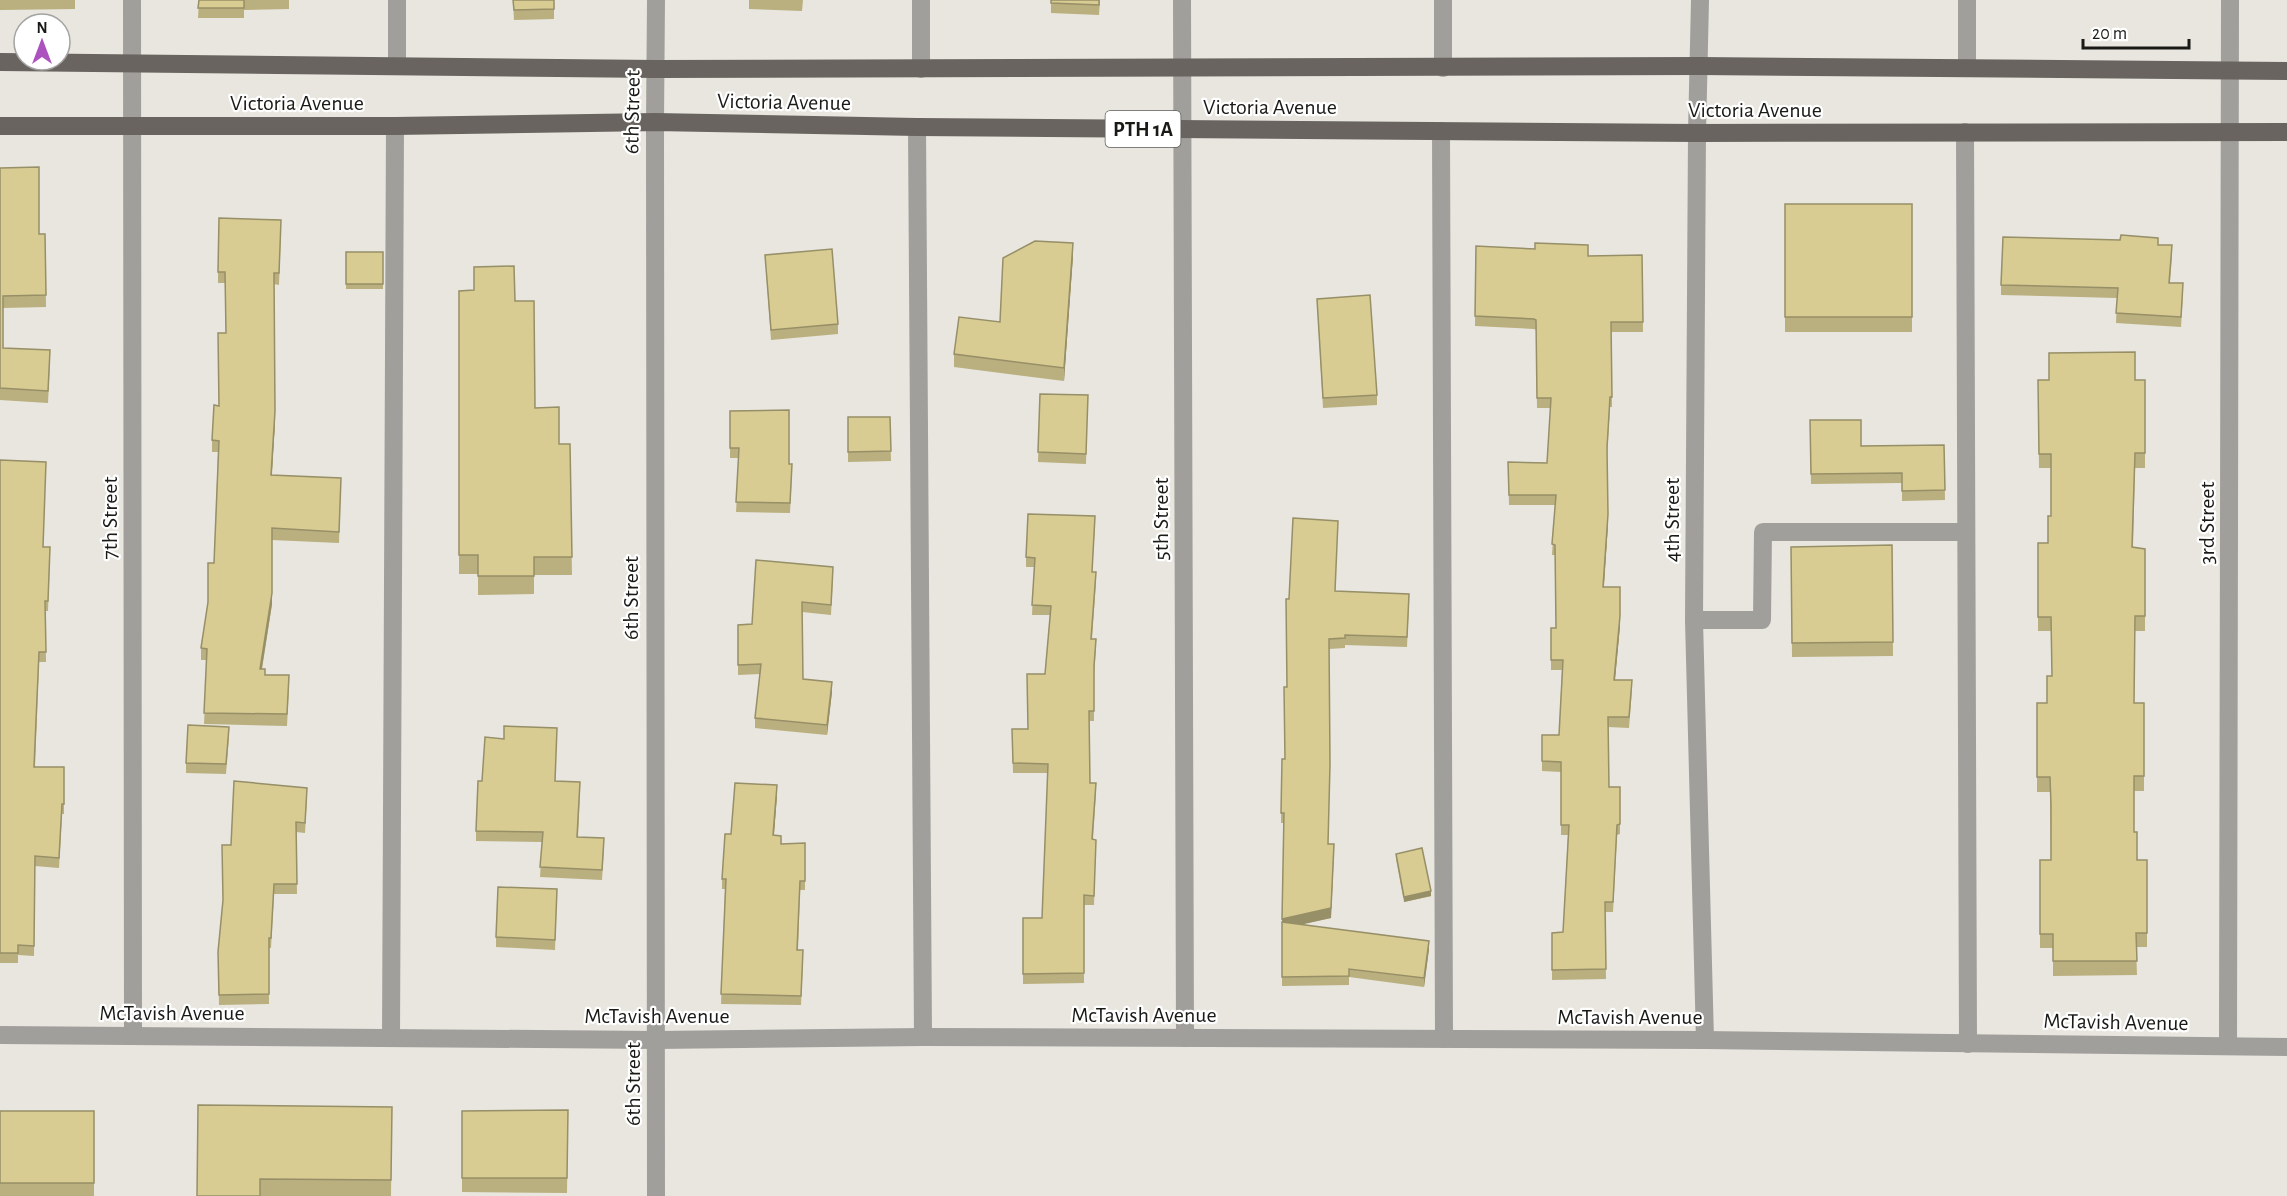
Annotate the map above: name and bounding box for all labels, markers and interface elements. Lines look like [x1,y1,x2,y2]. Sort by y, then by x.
north arrow [12,12,72,72]
scale bar [2083,12,2190,50]
text: N [36,20,48,36]
text: 20 m [2092,25,2127,43]
street label: 6th Street [620,70,644,154]
street label: Victoria Avenue [717,90,851,114]
street label: Victoria Avenue [230,92,364,114]
street label: Victoria Avenue [1203,96,1337,118]
street label: Victoria Avenue [1688,99,1822,121]
road number: PTH 1A [1106,111,1180,147]
street label: 7th Street [99,476,121,560]
street label: 5th Street [1150,477,1172,561]
street label: 4th Street [1661,478,1683,562]
street label: 3rd Street [2196,482,2218,564]
street label: 6th Street [620,556,642,640]
street label: McTavish Avenue [99,1002,245,1024]
street label: McTavish Avenue [1071,1004,1217,1026]
street label: McTavish Avenue [584,1005,730,1027]
street label: McTavish Avenue [1557,1006,1703,1028]
street label: McTavish Avenue [2043,1010,2189,1034]
street label: 6th Street [622,1042,644,1126]

